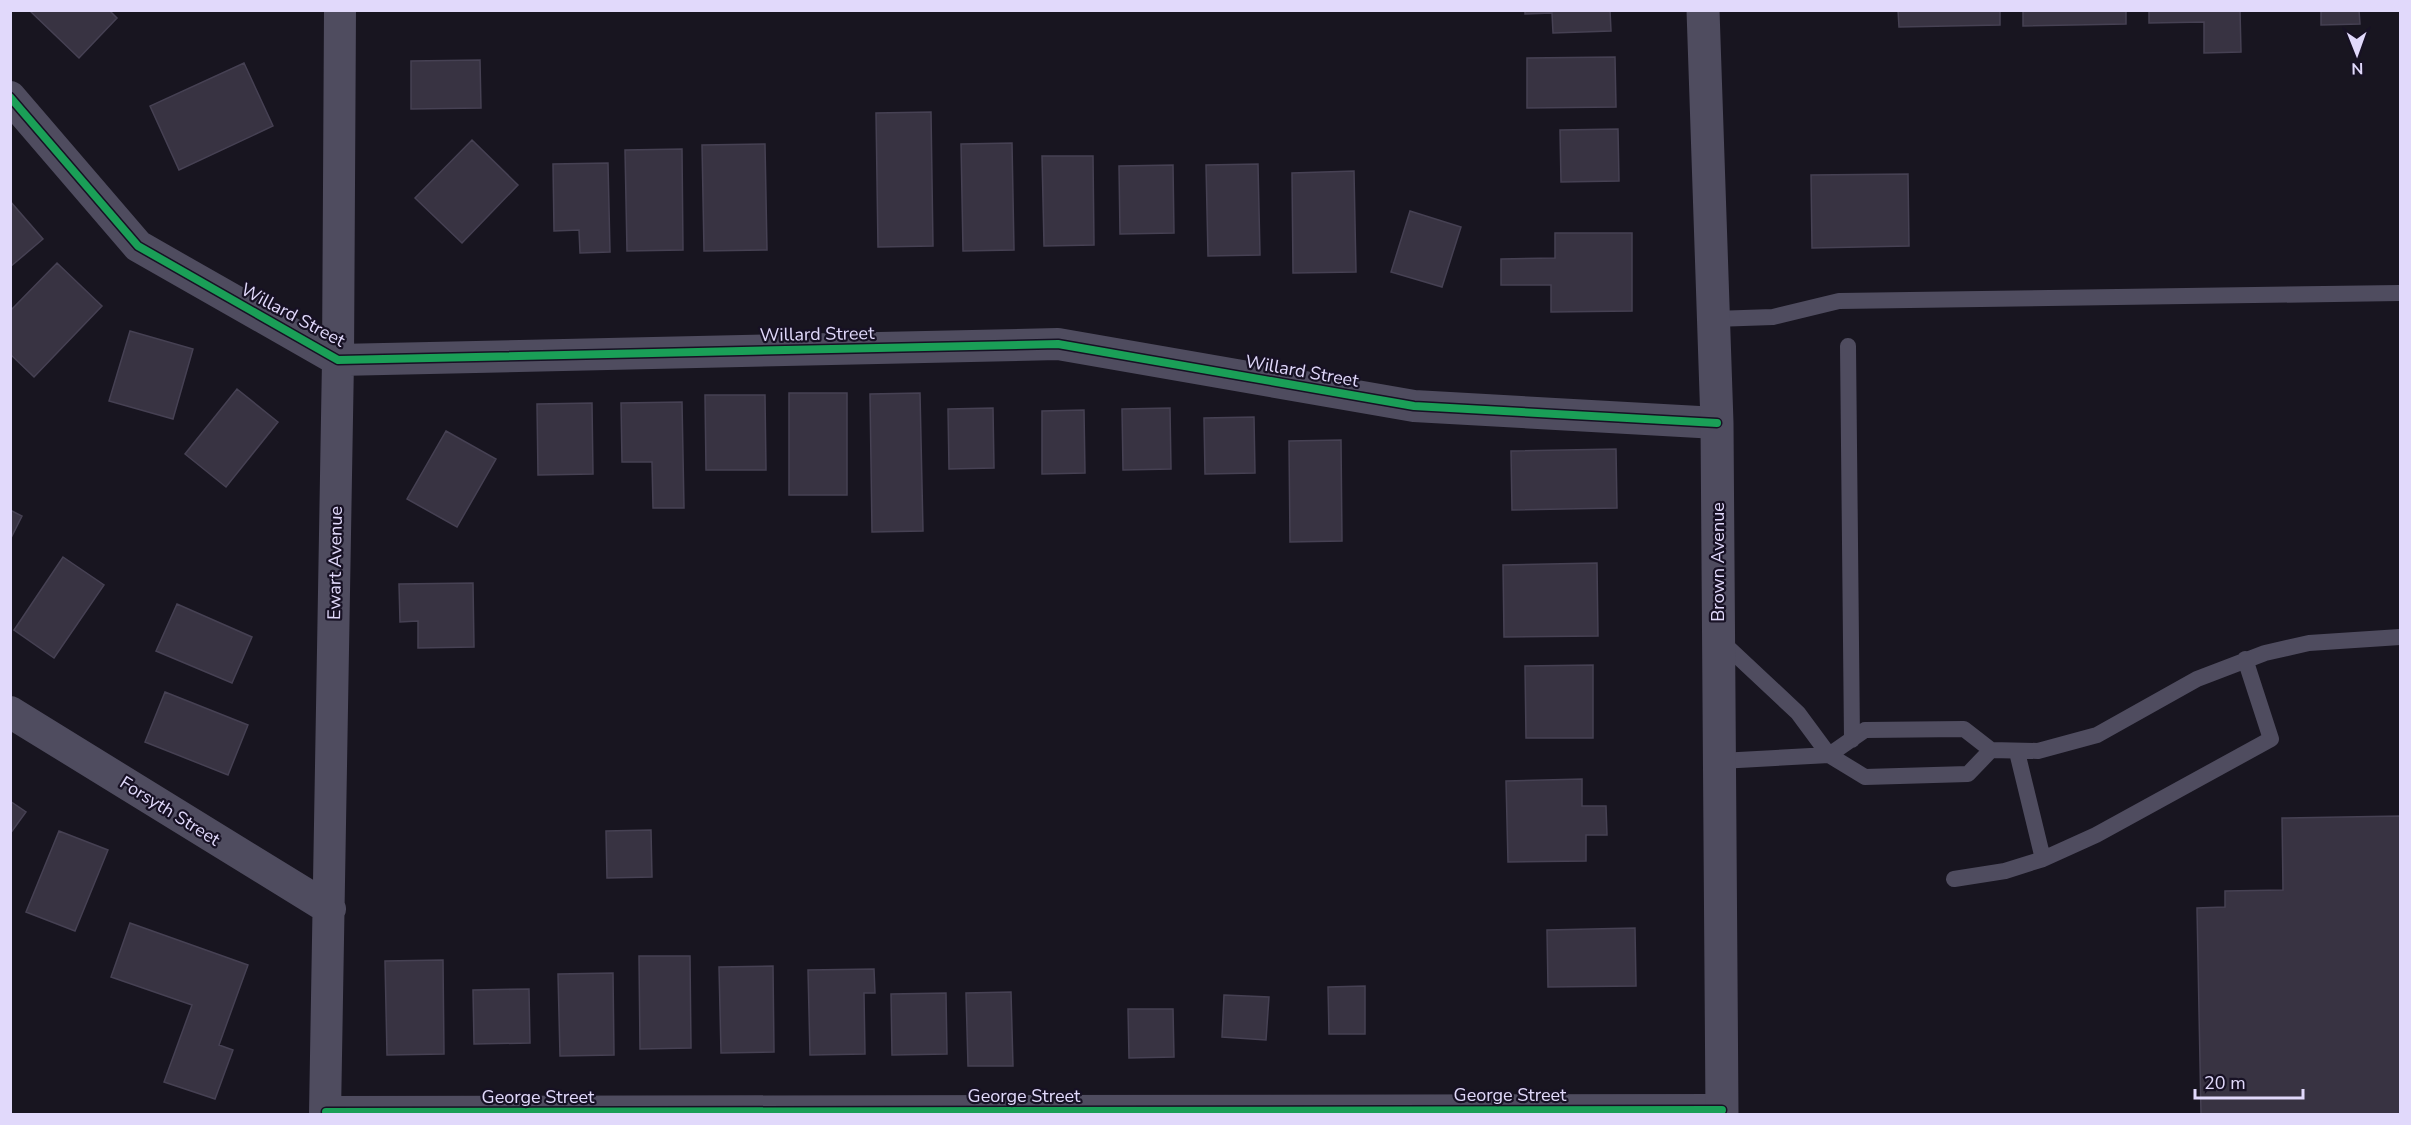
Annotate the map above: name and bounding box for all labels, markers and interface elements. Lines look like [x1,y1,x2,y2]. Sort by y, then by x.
north arrow [2327,24,2387,84]
text: N [2351,57,2363,79]
street label: Willard Street [237,277,350,353]
street label: Willard Street [759,321,875,347]
street label: Willard Street [1243,349,1361,393]
street label: Brown Avenue [1706,502,1730,622]
street label: Ewart Avenue [322,506,348,620]
street label: Forsyth Street [115,771,225,852]
scale bar [2195,1062,2303,1100]
text: 20 m [2204,1071,2246,1095]
street label: George Street [1454,1083,1567,1107]
street label: George Street [968,1084,1081,1108]
street label: George Street [482,1085,595,1109]

